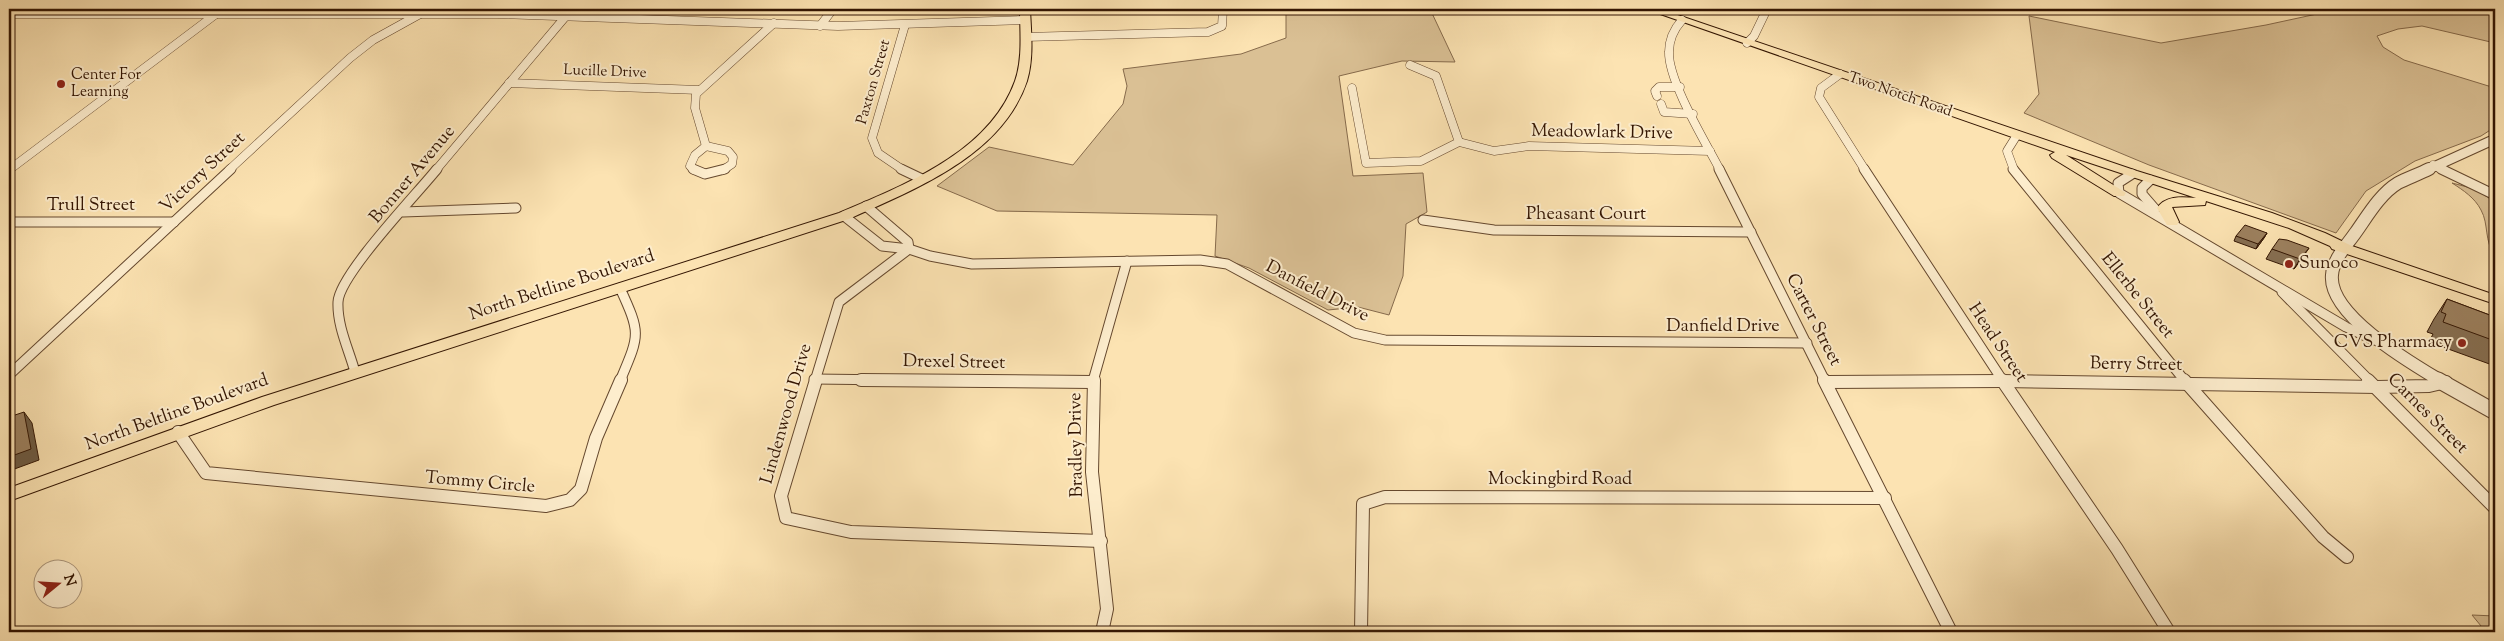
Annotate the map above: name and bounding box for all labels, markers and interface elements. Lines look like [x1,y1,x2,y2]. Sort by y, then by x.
street label: Paxton Street [852,37,896,127]
street label: Lucille Drive [563,60,647,84]
place label: Center For Learning [71,65,142,103]
street label: Two Notch Road [1845,67,1955,123]
marker: Center For Learning [55,78,67,90]
street label: Meadowlark Drive [1531,119,1673,147]
street label: Bonner Avenue [364,120,462,230]
street label: Victory Street [154,126,252,220]
street label: Trull Street [47,193,135,219]
street label: Pheasant Court [1526,202,1646,228]
street label: North Beltline Boulevard [466,244,658,328]
street label: Ellerbe Street [2094,247,2180,345]
place label: Sunoco [2299,251,2359,277]
street label: Danfield Drive [1261,255,1373,329]
marker: Sunoco [2283,258,2295,270]
street label: Carter Street [1779,269,1847,371]
street label: Head Street [1961,298,2033,388]
street label: Danfield Drive [1666,314,1780,340]
place label: CVS Pharmacy [2334,330,2452,356]
marker: CVS Pharmacy [2456,337,2468,349]
street label: Lindenwood Drive [755,341,819,487]
street label: Drexel Street [903,349,1005,377]
street label: Berry Street [2090,351,2182,379]
street label: North Beltline Boulevard [82,368,272,458]
street label: Carnes Street [2381,368,2473,460]
street label: Bradley Drive [1063,392,1091,498]
street label: Tommy Circle [424,465,536,501]
street label: Mockingbird Road [1488,467,1632,493]
north arrow [32,558,82,608]
text: N [57,572,80,589]

